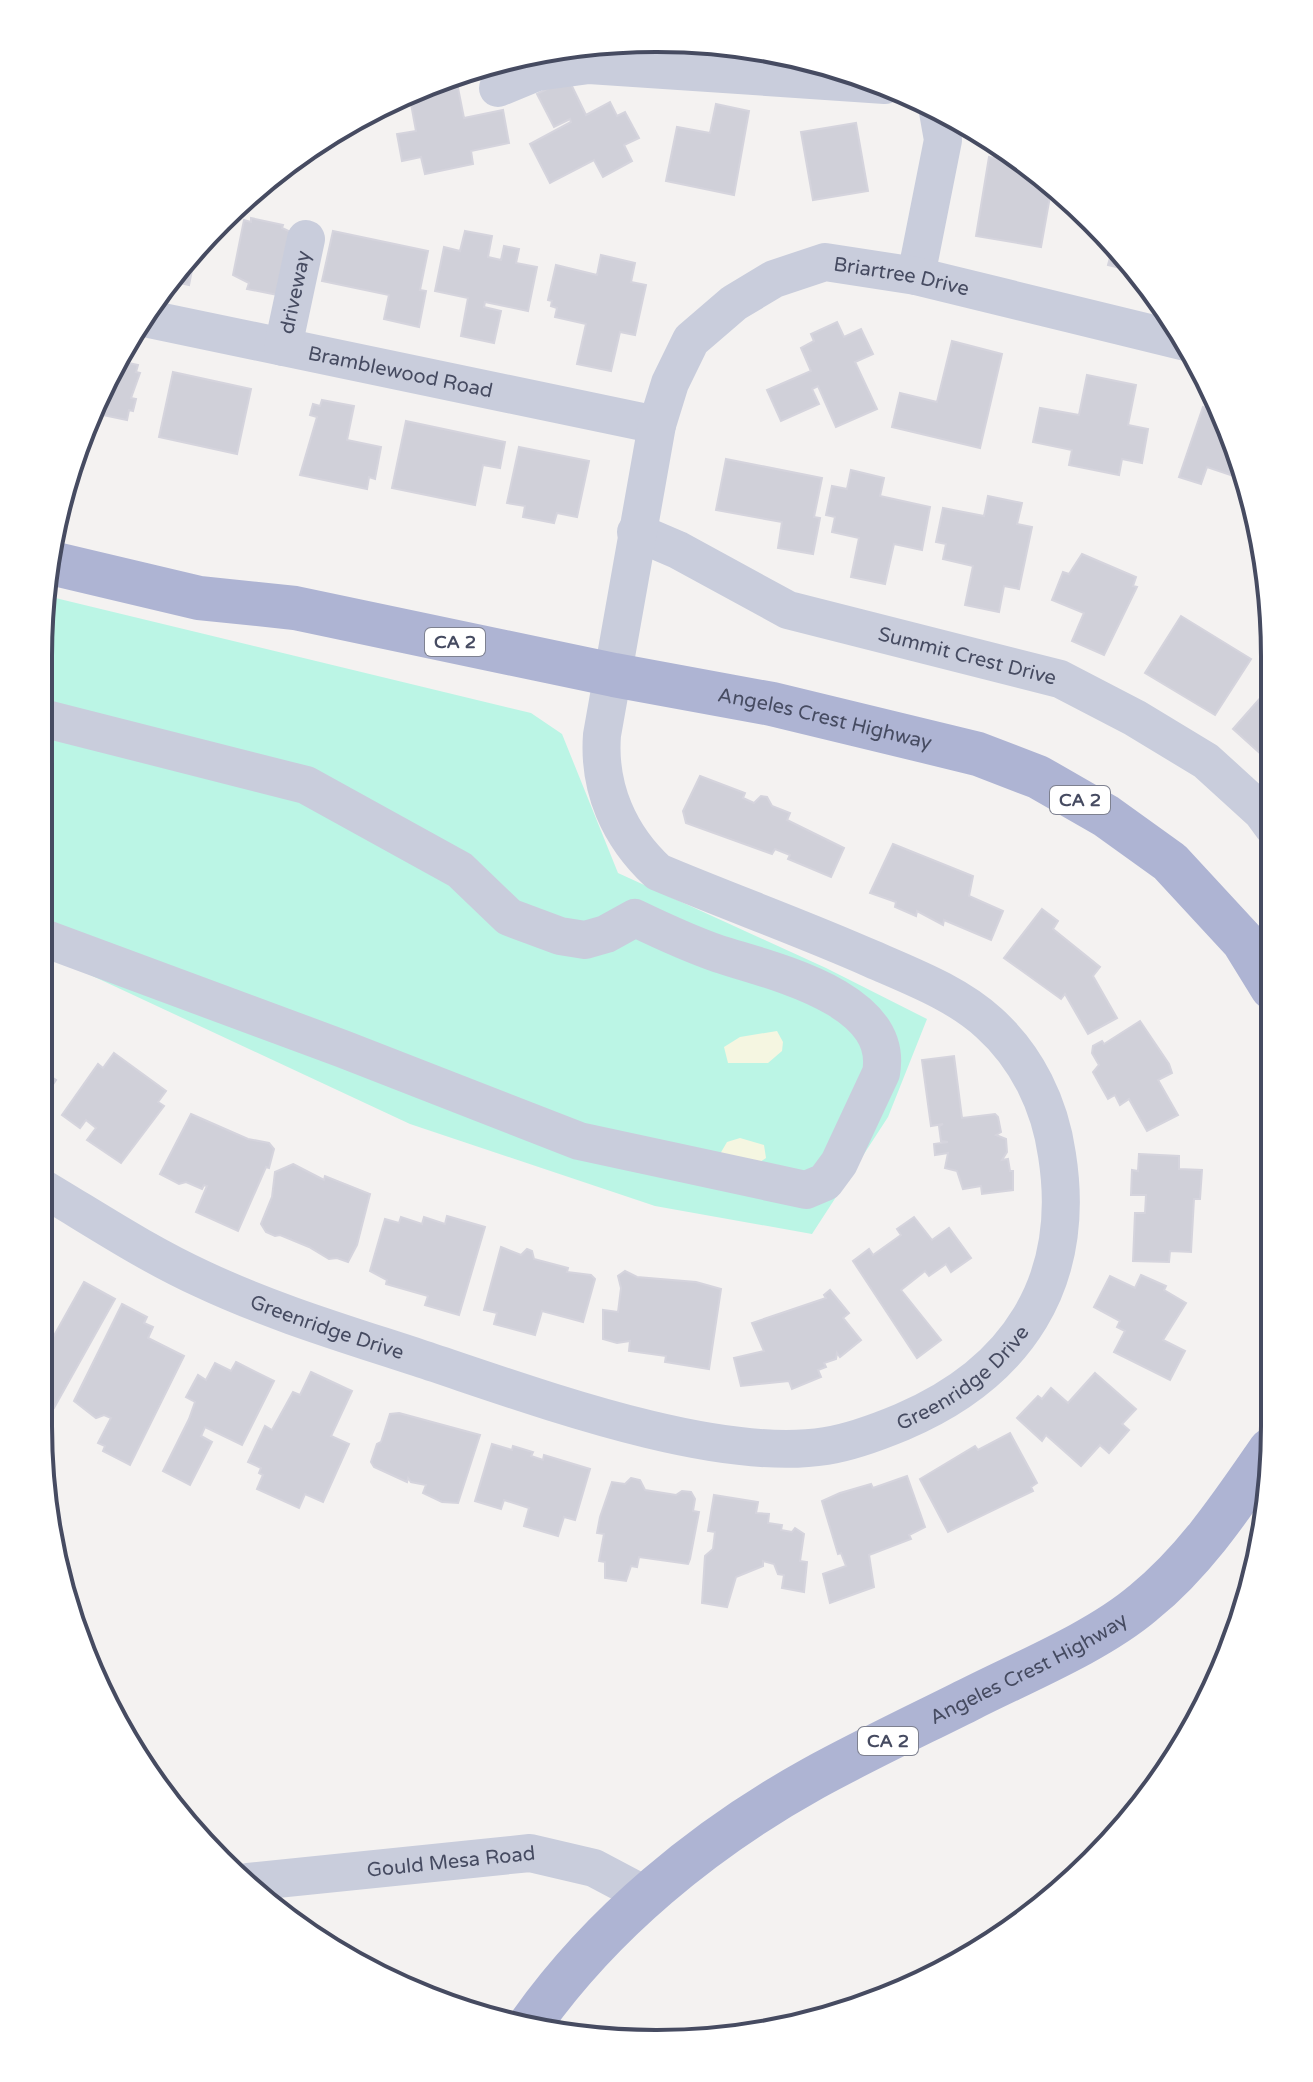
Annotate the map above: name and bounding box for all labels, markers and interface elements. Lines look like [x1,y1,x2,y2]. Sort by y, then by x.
street label: driveway [275,248,316,336]
street label: Briartree Drive [832,252,971,302]
street label: Bramblewood Road [306,342,495,403]
street label: Summit Crest Drive [875,622,1059,691]
road number: CA 2 [425,628,485,656]
street label: Angeles Crest Highway [716,683,934,755]
road number: CA 2 [1050,786,1110,814]
street label: Greenridge Drive [247,1290,407,1365]
street label: Greenridge Drive [893,1321,1034,1436]
street label: Angeles Crest Highway [926,1608,1132,1730]
road number: CA 2 [858,1727,918,1755]
street label: Gould Mesa Road [366,1842,536,1883]

